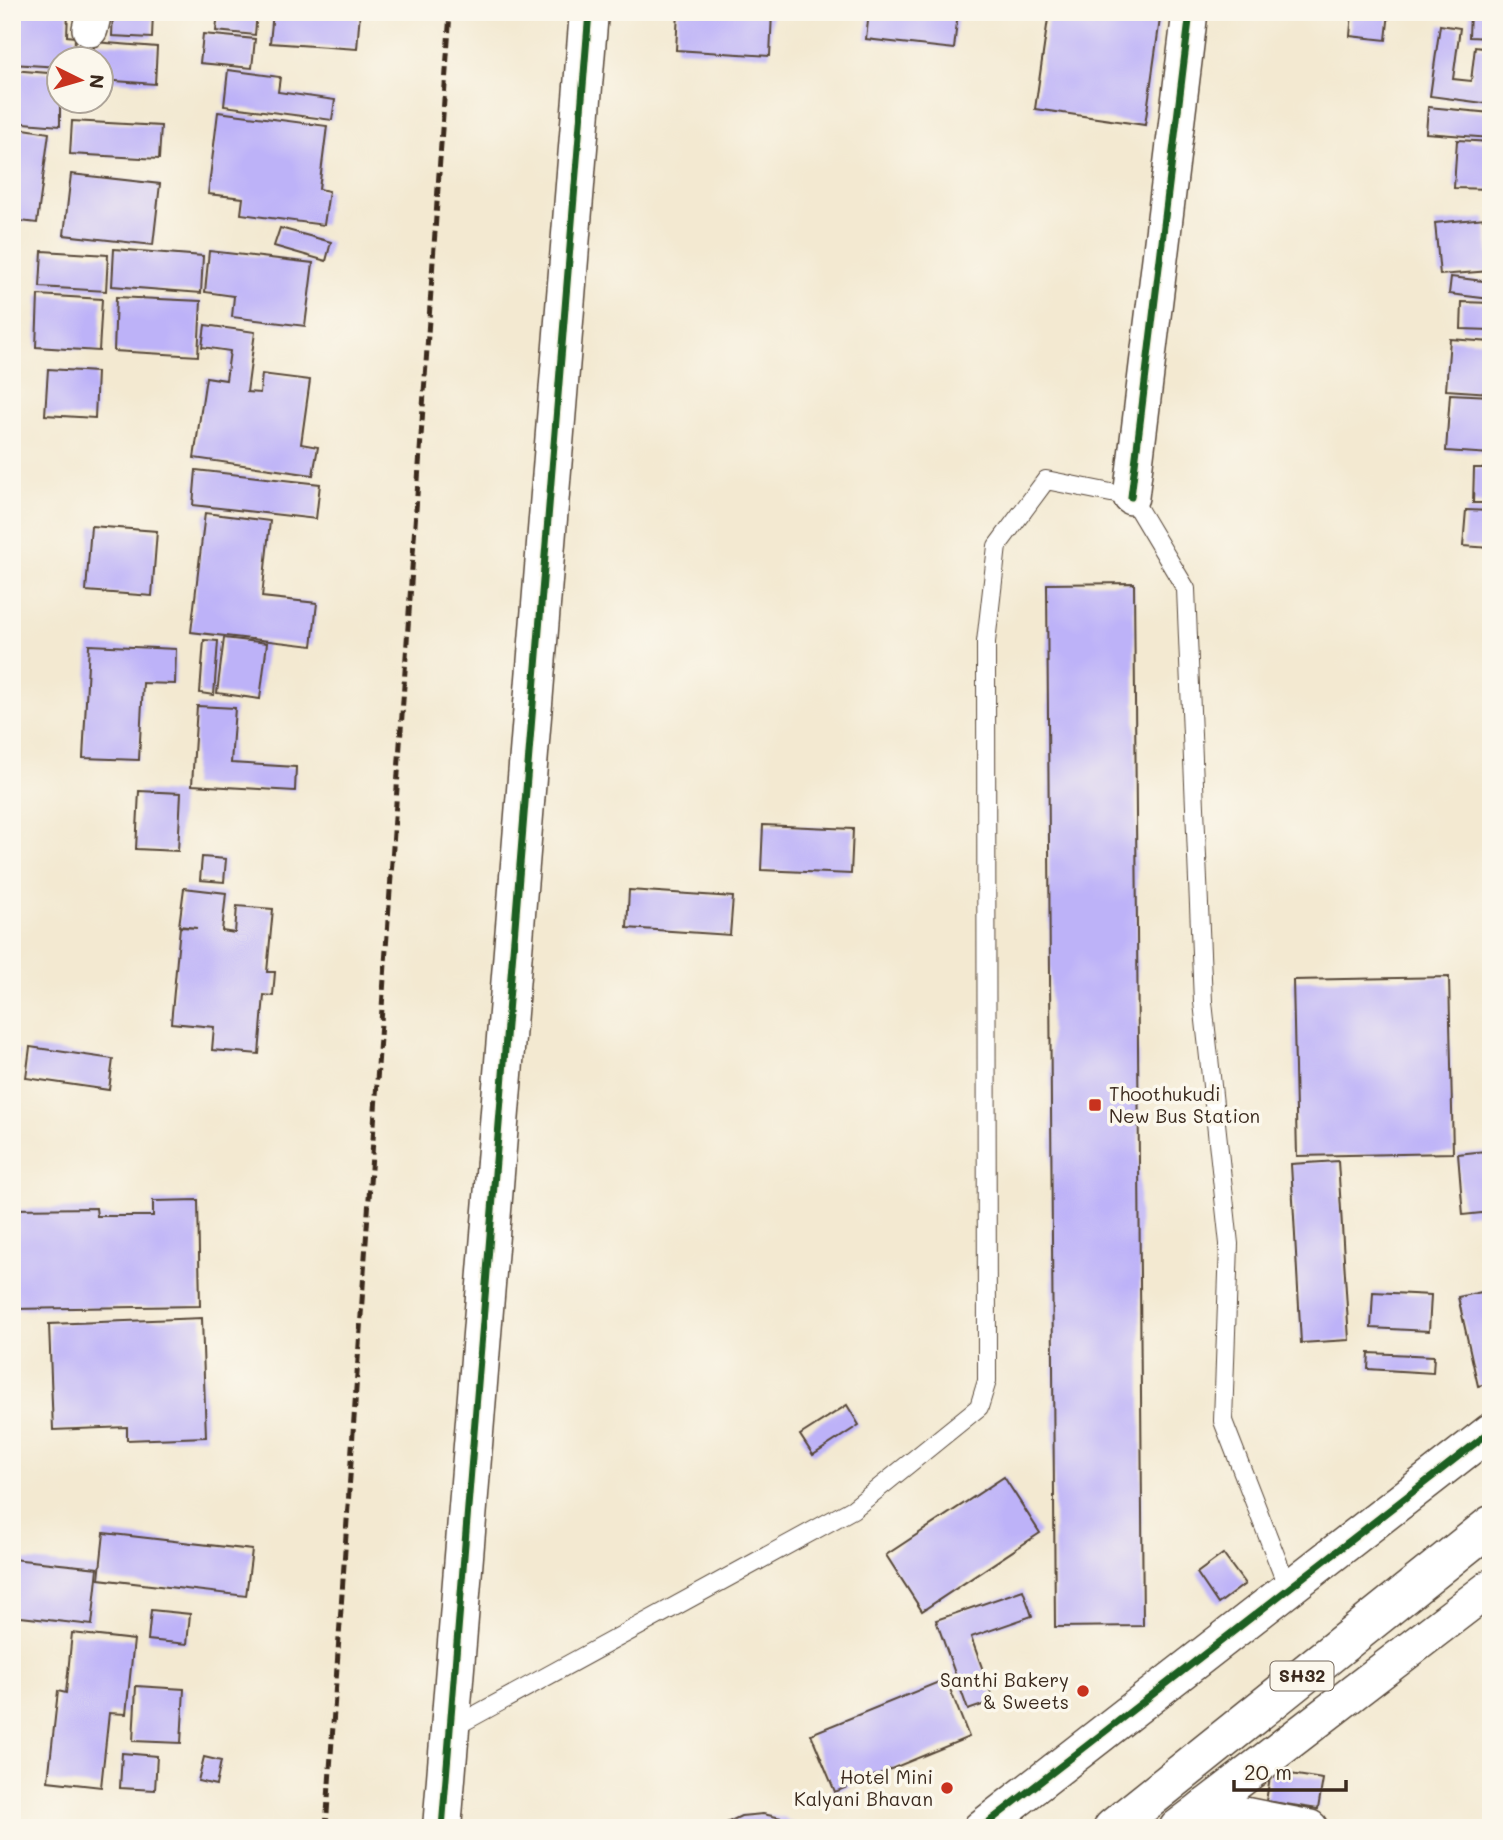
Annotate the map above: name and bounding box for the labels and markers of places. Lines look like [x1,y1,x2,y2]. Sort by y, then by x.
place label: Thoothukudi New Bus Station [1109,1081,1260,1128]
marker: Thoothukudi New Bus Station [1087,1097,1103,1113]
place label: Santhi Bakery & Sweets [940,1667,1069,1714]
marker: Santhi Bakery & Sweets [1075,1683,1091,1699]
place label: Hotel Mini Kalyani Bhavan [794,1764,933,1811]
marker: Hotel Mini Kalyani Bhavan [939,1780,955,1796]

